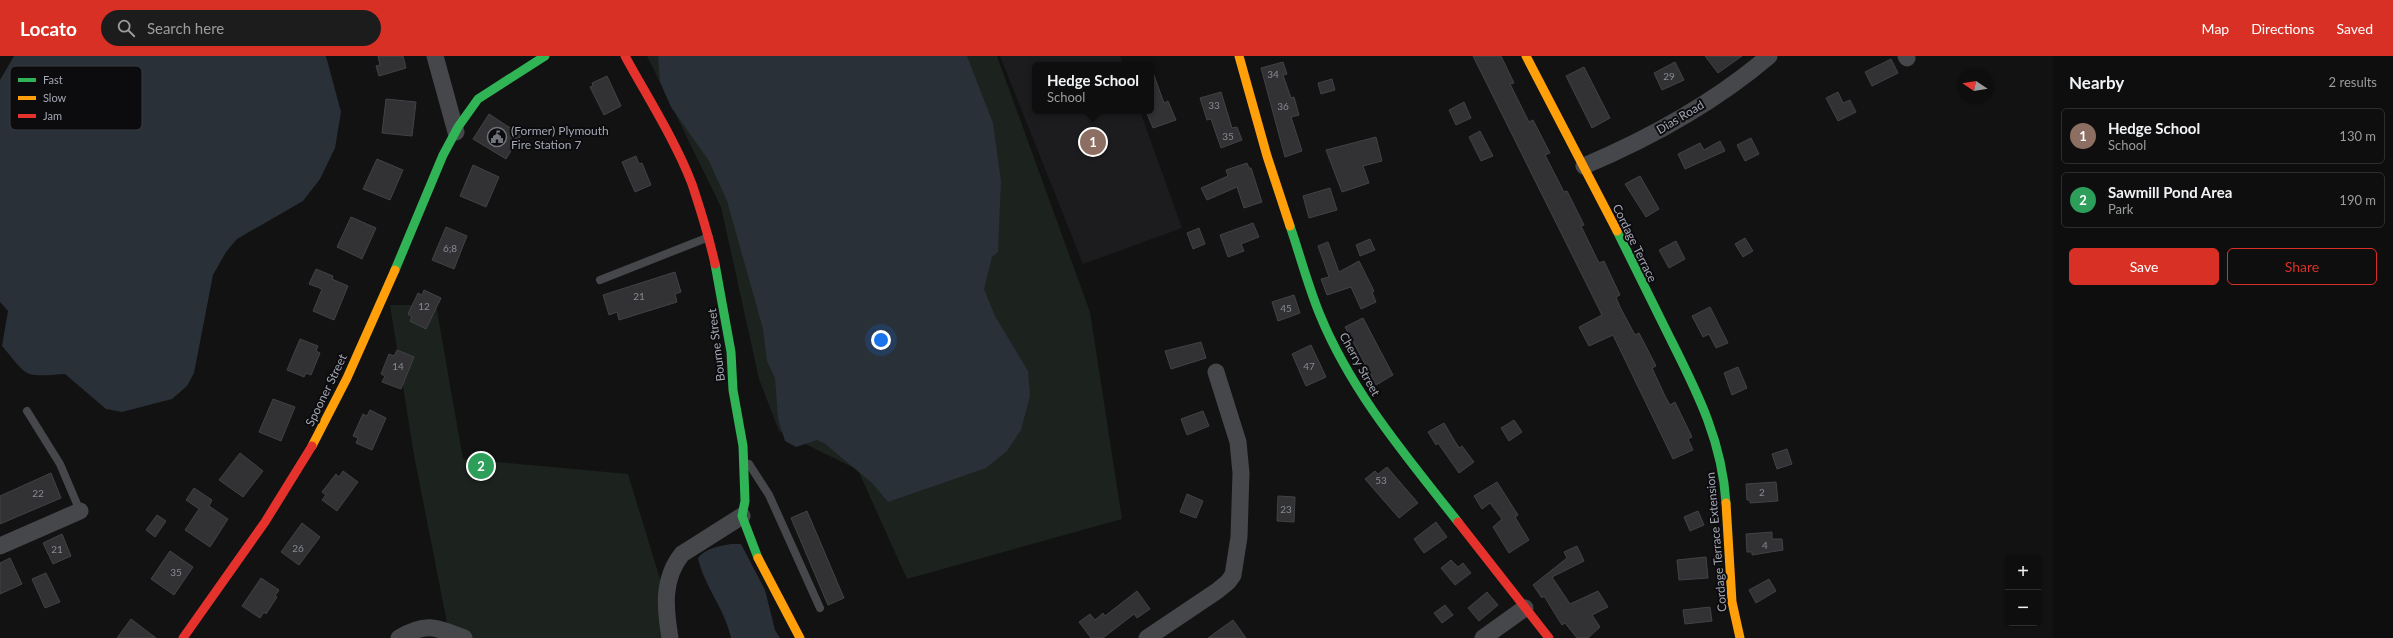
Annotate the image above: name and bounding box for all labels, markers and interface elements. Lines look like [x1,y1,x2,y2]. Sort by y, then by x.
search box [101,10,381,46]
text: Locato [20,17,77,40]
icon: search [115,17,137,39]
text: Search here [147,19,224,37]
text: Map [2202,20,2229,37]
text: Directions [2251,20,2314,37]
text: Saved [2336,20,2373,37]
popup [1032,62,1154,114]
legend [10,66,142,130]
house number: 34 [1267,68,1279,80]
north arrow [1957,68,1993,104]
house number: 29 [1663,70,1675,82]
text: Hedge School [1047,71,1139,89]
text: Nearby [2069,72,2124,93]
text: Fast [43,73,63,86]
text: 2 results [2329,74,2377,90]
text: School [1047,89,1085,105]
text: Slow [43,91,67,104]
street label: Dias Road [1654,97,1706,137]
house number: 33 [1208,99,1220,111]
house number: 36 [1277,100,1289,112]
text: Jam [43,109,62,122]
text: Hedge School [2108,119,2200,137]
place label: (Former) Plymouth Fire Station 7 [511,123,609,152]
public building icon: (Former) Plymouth Fire Station 7 [486,126,508,148]
pin: 1 [1080,127,1106,157]
text: 1 [2079,128,2087,144]
text: 130 m [2339,128,2376,144]
house number: 35 [1222,130,1234,142]
text: School [2108,137,2146,153]
text: Sawmill Pond Area [2108,183,2232,201]
text: 2 [2079,192,2087,208]
text: 190 m [2339,192,2376,208]
street label: Cordage Terrace [1610,201,1660,285]
text: Park [2108,201,2133,217]
house number: 6;8 [443,242,457,254]
button: Save [2069,248,2219,285]
button: Share [2227,248,2377,285]
house number: 21 [633,290,645,302]
house number: 12 [418,300,430,312]
house number: 45 [1280,302,1292,314]
street label: Bourne Street [704,307,728,382]
your location [871,330,891,350]
street label: Cherry Street [1336,330,1384,399]
street label: Spooner Street [302,351,350,429]
house number: 14 [392,360,404,372]
house number: 47 [1303,360,1315,372]
pin: 2 [468,451,494,481]
street label: Cordage Terrace Extension [1702,472,1730,612]
house number: 53 [1375,474,1387,486]
house number: 2 [1759,486,1765,498]
house number: 22 [32,487,44,499]
house number: 23 [1280,503,1292,515]
house number: 4 [1762,539,1768,551]
house number: 26 [292,542,304,554]
house number: 21 [51,543,63,555]
map controls [2005,554,2041,626]
button: + [2005,554,2041,590]
house number: 35 [170,566,182,578]
button: − [2005,590,2041,626]

